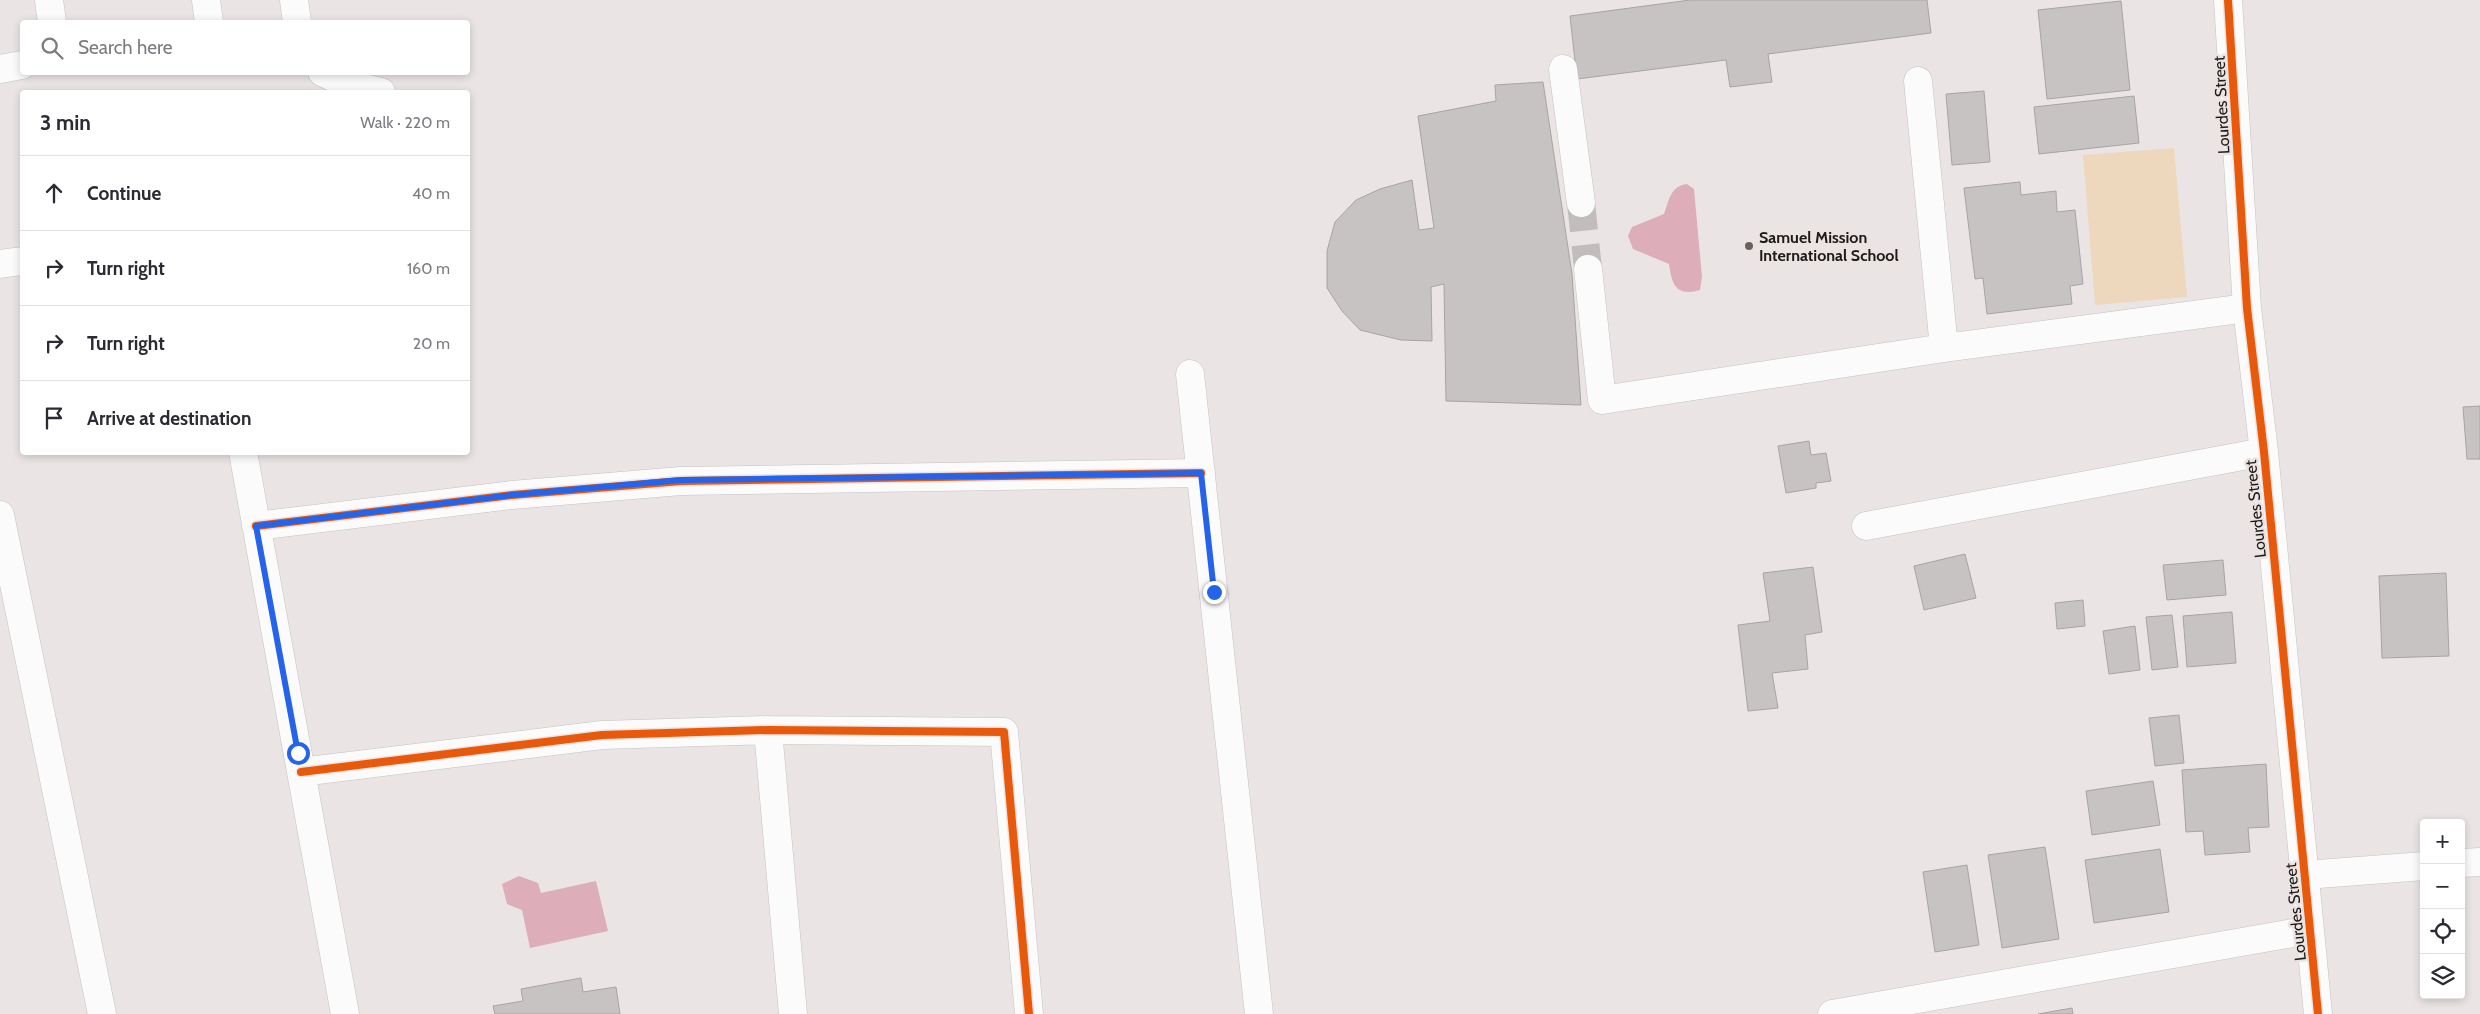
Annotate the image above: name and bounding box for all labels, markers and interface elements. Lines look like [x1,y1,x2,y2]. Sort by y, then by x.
search box [20,20,470,75]
icon: search [38,34,66,62]
text: Search here [78,36,172,59]
street label: Lourdes Street [2209,55,2234,155]
text: 3 min [40,110,91,135]
text: Walk · 220 m [360,113,450,132]
icon: ahead [40,179,68,207]
text: Continue [87,182,161,205]
text: 40 m [412,184,450,203]
place label: Samuel Mission International School [1759,228,1899,265]
marker: Samuel Mission International School [1743,240,1755,252]
icon: right [40,254,68,282]
text: Turn right [87,257,165,280]
text: 160 m [407,259,450,278]
icon: right [40,329,68,357]
text: Turn right [87,332,165,355]
text: 20 m [413,334,450,353]
icon: arrive [40,404,68,432]
text: Arrive at destination [87,407,251,430]
street label: Lourdes Street [2241,458,2270,559]
route end [1203,581,1226,604]
route start [287,742,310,765]
map controls [2420,819,2465,999]
button: + [2420,819,2465,864]
street label: Lourdes Street [2281,861,2310,962]
button: − [2420,864,2465,909]
button: locate [2420,909,2465,954]
button: layers [2420,954,2465,999]

